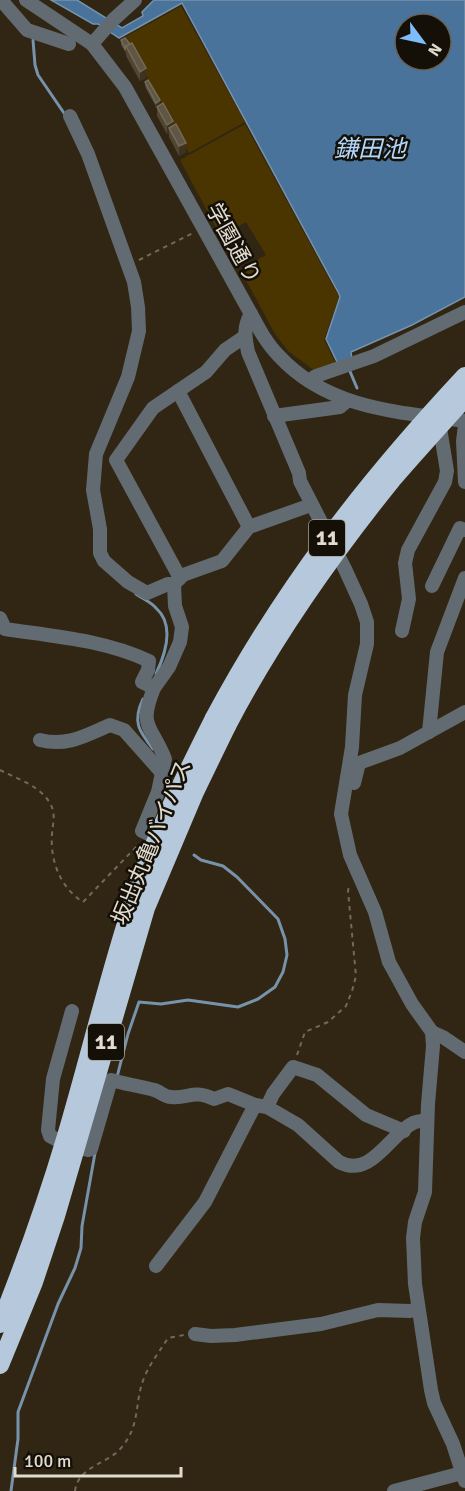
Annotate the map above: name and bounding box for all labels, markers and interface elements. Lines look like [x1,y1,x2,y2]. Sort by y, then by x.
north arrow [393,12,453,72]
text: N [423,40,446,60]
water label: 鎌田池 [334,134,408,164]
street label: 学園通り [200,198,267,288]
road number: 11 [309,520,345,556]
street label: 坂出丸亀バイパス [106,756,197,929]
road number: 11 [88,1024,124,1060]
scale bar [15,1440,182,1478]
text: 100 m [24,1450,71,1472]

